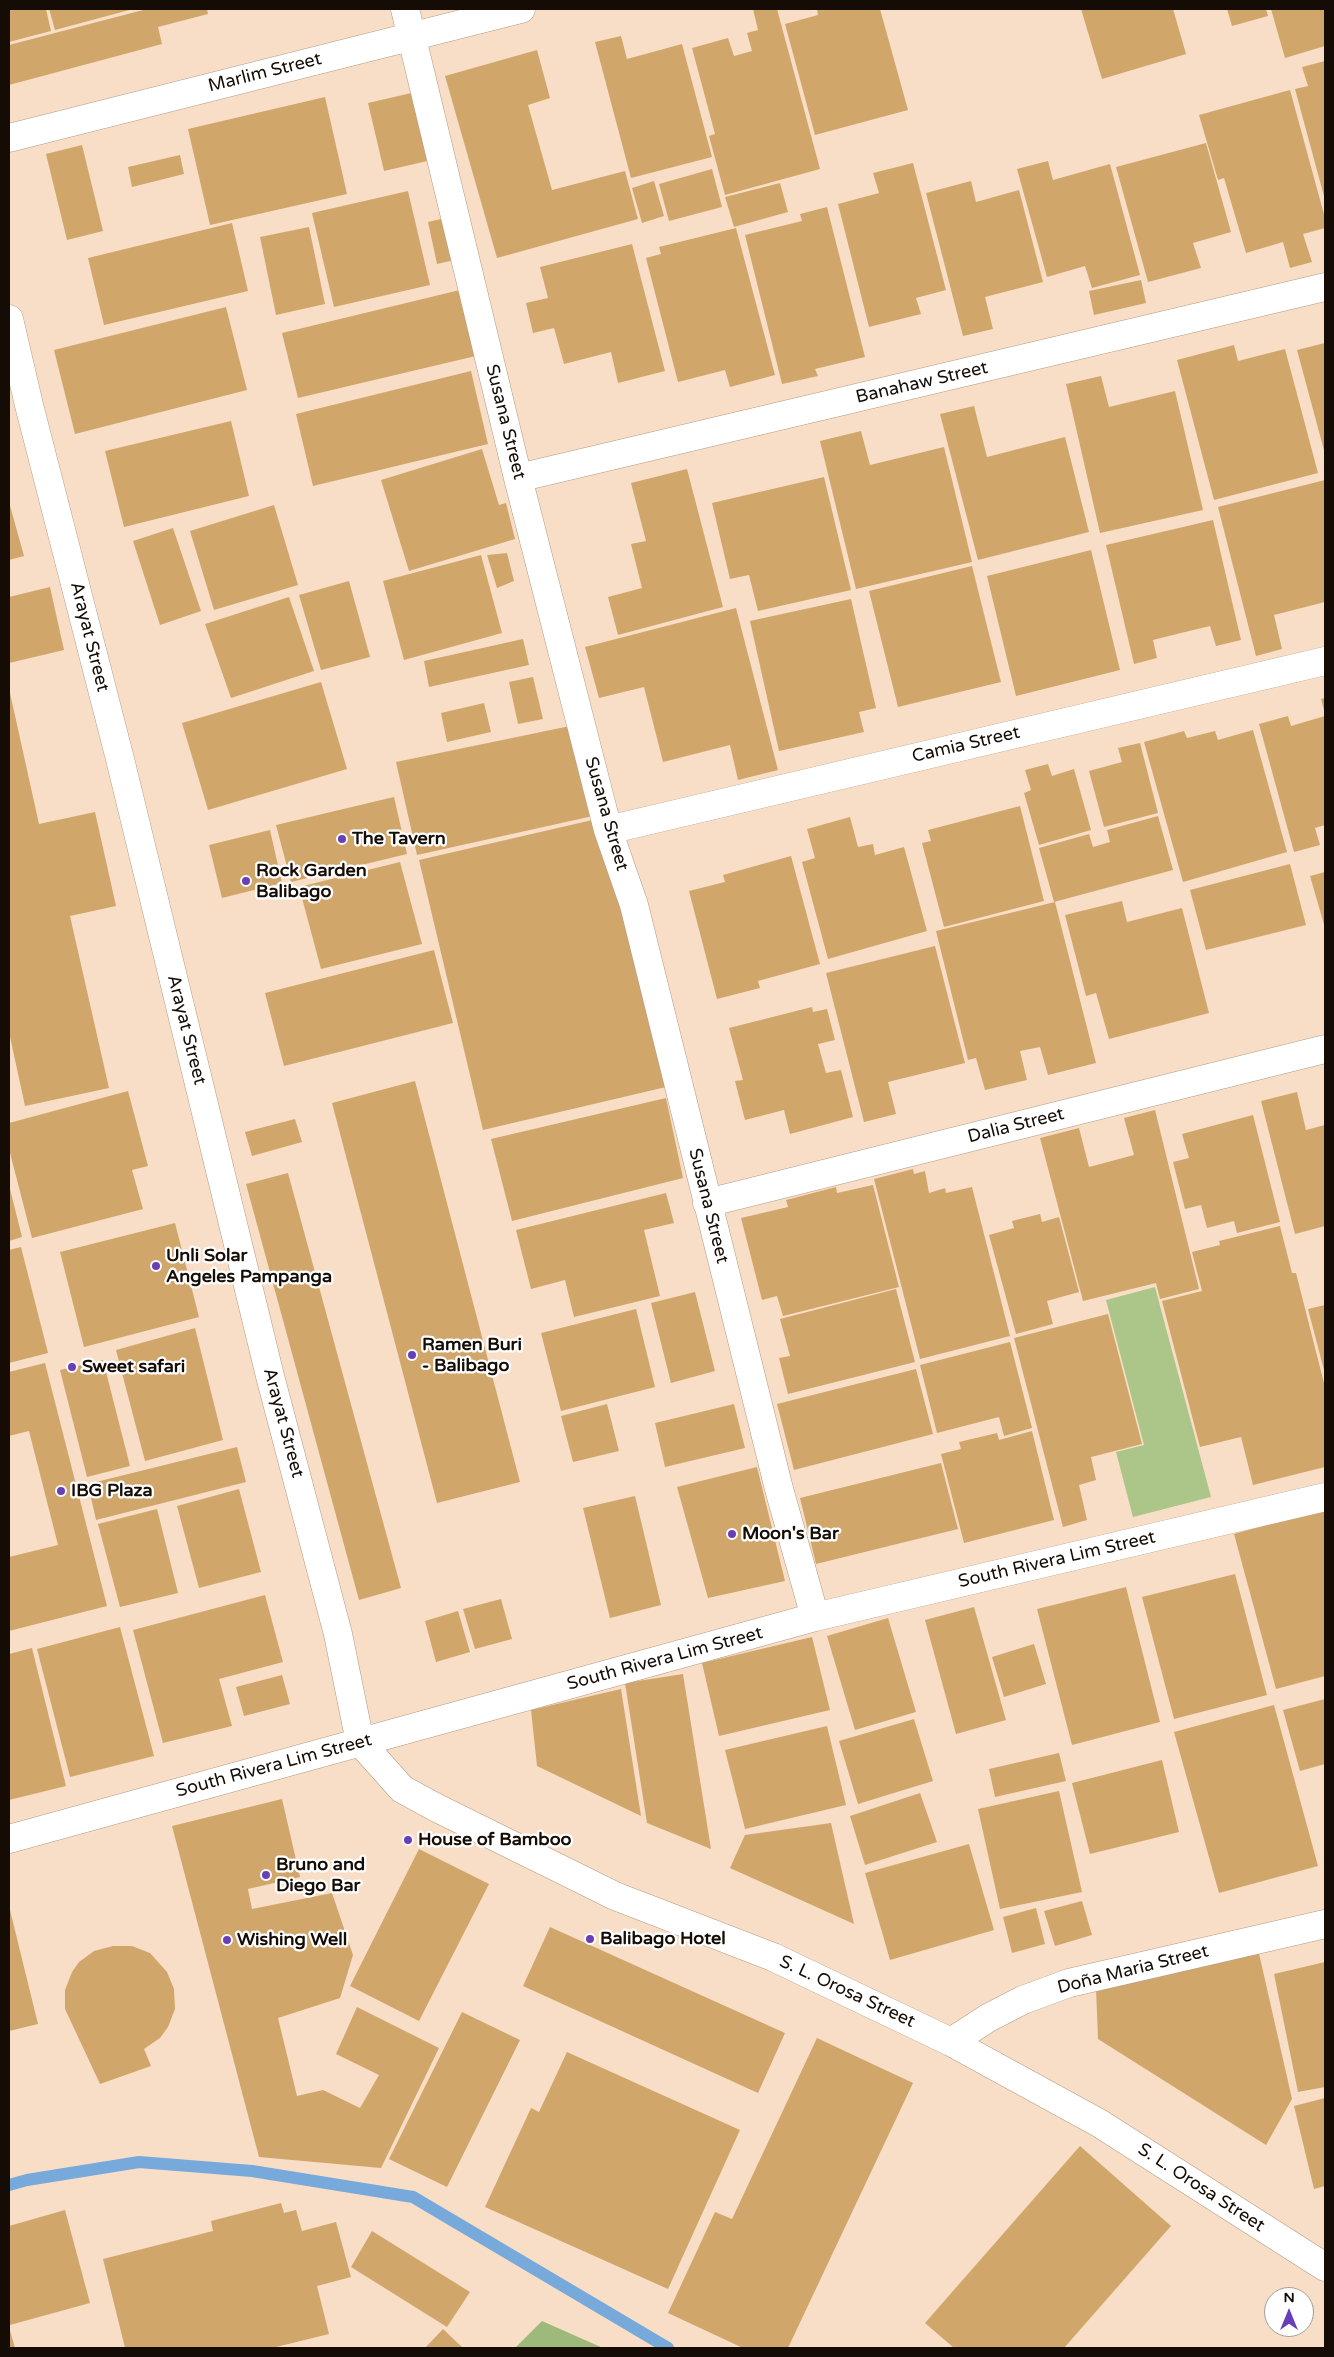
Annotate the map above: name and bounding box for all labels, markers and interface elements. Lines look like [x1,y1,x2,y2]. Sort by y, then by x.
street label: Marlim Street [206,48,324,98]
street label: Banahaw Street [854,357,990,409]
street label: Susana Street [480,362,530,482]
street label: Arayat Street [65,580,113,694]
street label: Camia Street [910,722,1022,768]
street label: Susana Street [579,754,633,874]
place label: The Tavern [352,828,446,850]
marker: The Tavern [336,833,348,845]
place label: Rock Garden Balibago [256,860,367,902]
marker: Rock Garden Balibago [240,875,252,887]
street label: Arayat Street [162,973,210,1087]
street label: Dalia Street [966,1104,1066,1148]
street label: Susana Street [683,1146,733,1266]
place label: Unli Solar Angeles Pampanga [166,1245,332,1288]
marker: Unli Solar Angeles Pampanga [150,1260,162,1272]
place label: Ramen Buri - Balibago [422,1334,522,1376]
marker: Ramen Buri - Balibago [406,1349,418,1361]
place label: Sweet safari [82,1356,185,1378]
marker: Sweet safari [66,1361,78,1373]
street label: Arayat Street [258,1366,308,1480]
place label: IBG Plaza [71,1480,153,1502]
marker: IBG Plaza [55,1485,67,1497]
place label: Moon's Bar [742,1523,839,1545]
street label: South Rivera Lim Street [956,1527,1158,1593]
marker: Moon's Bar [726,1528,738,1540]
street label: South Rivera Lim Street [565,1622,765,1696]
street label: South Rivera Lim Street [174,1729,374,1803]
place label: House of Bamboo [418,1829,572,1851]
marker: House of Bamboo [402,1834,414,1846]
place label: Bruno and Diego Bar [276,1854,365,1896]
marker: Bruno and Diego Bar [260,1869,272,1881]
place label: Balibago Hotel [600,1928,726,1950]
place label: Wishing Well [237,1929,347,1951]
marker: Balibago Hotel [584,1933,596,1945]
marker: Wishing Well [221,1934,233,1946]
street label: Doña Maria Street [1055,1941,1211,1999]
street label: S. L. Orosa Street [776,1951,918,2033]
street label: S. L. Orosa Street [1133,2139,1269,2237]
north arrow [1264,2287,1314,2337]
text: N [1283,2289,1295,2306]

